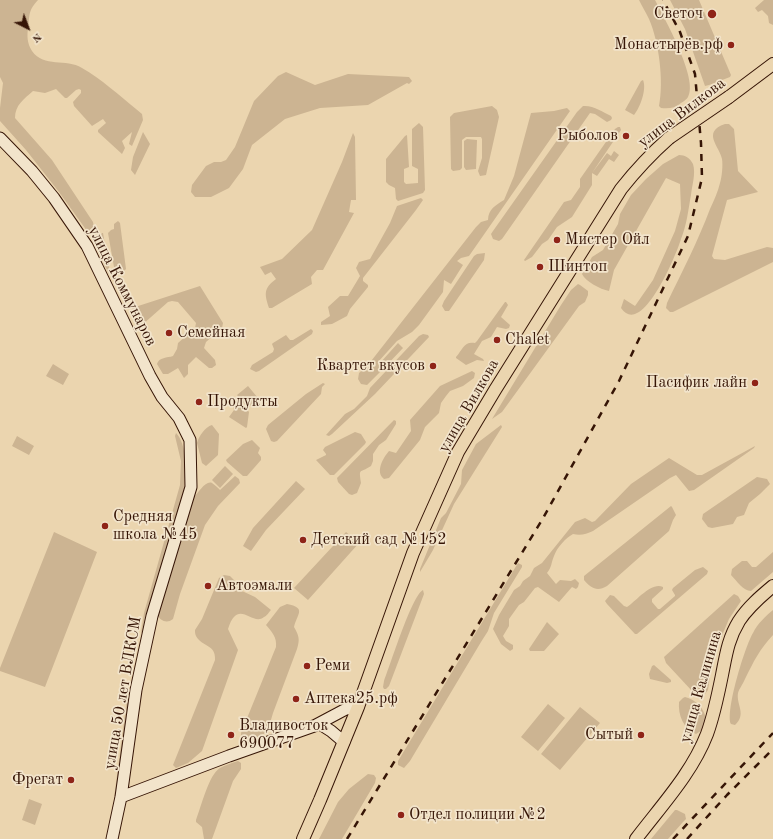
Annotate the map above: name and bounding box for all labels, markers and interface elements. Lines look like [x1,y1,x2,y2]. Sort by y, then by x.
place label: Светоч [654,4,703,24]
north arrow [8,8,48,48]
marker: Светоч [706,8,718,20]
text: N [30,30,43,44]
place label: Монастырёв.рф [614,35,723,55]
marker: Монастырёв.рф [726,40,736,50]
street label: улица Вилкова [634,74,730,152]
place label: Рыболов [557,126,618,146]
marker: Рыболов [621,131,631,141]
street label: улица Коммунаров [83,223,161,349]
place label: Мистер Ойл [565,230,650,250]
marker: Мистер Ойл [552,235,562,245]
place label: Шинтоп [548,257,607,277]
marker: Шинтоп [535,262,545,272]
place label: Семейная [177,323,245,343]
marker: Семейная [164,328,174,338]
place label: Chalet [505,330,550,350]
marker: Chalet [492,335,502,345]
place label: Квартет вкусов [317,356,425,376]
street label: улица Вилкова [435,356,503,456]
marker: Квартет вкусов [428,361,438,371]
place label: Пасифик лайн [646,373,747,393]
marker: Пасифик лайн [750,378,760,388]
place label: Продукты [207,392,278,412]
marker: Продукты [194,397,204,407]
place label: Средняя школа №45 [113,507,197,545]
marker: Средняя школа №45 [100,521,110,531]
place label: Детский сад №152 [311,530,447,550]
marker: Детский сад №152 [298,535,308,545]
place label: Автоэмали [216,576,292,596]
marker: Автоэмали [203,581,213,591]
street label: улица 50 лет ВЛКСМ [100,615,146,771]
street label: улица Калинина [676,629,726,745]
place label: Реми [315,656,350,676]
marker: Реми [302,661,312,671]
place label: Аптека25.рф [304,689,398,709]
marker: Аптека25.рф [291,694,301,704]
place label: Владивосток 690077 [239,716,329,754]
place label: Сытый [585,725,633,745]
marker: Владивосток 690077 [226,730,236,740]
marker: Сытый [636,730,646,740]
place label: Фрегат [12,770,63,790]
marker: Фрегат [66,775,76,785]
place label: Отдел полиции №2 [409,805,546,825]
marker: Отдел полиции №2 [396,810,406,820]

